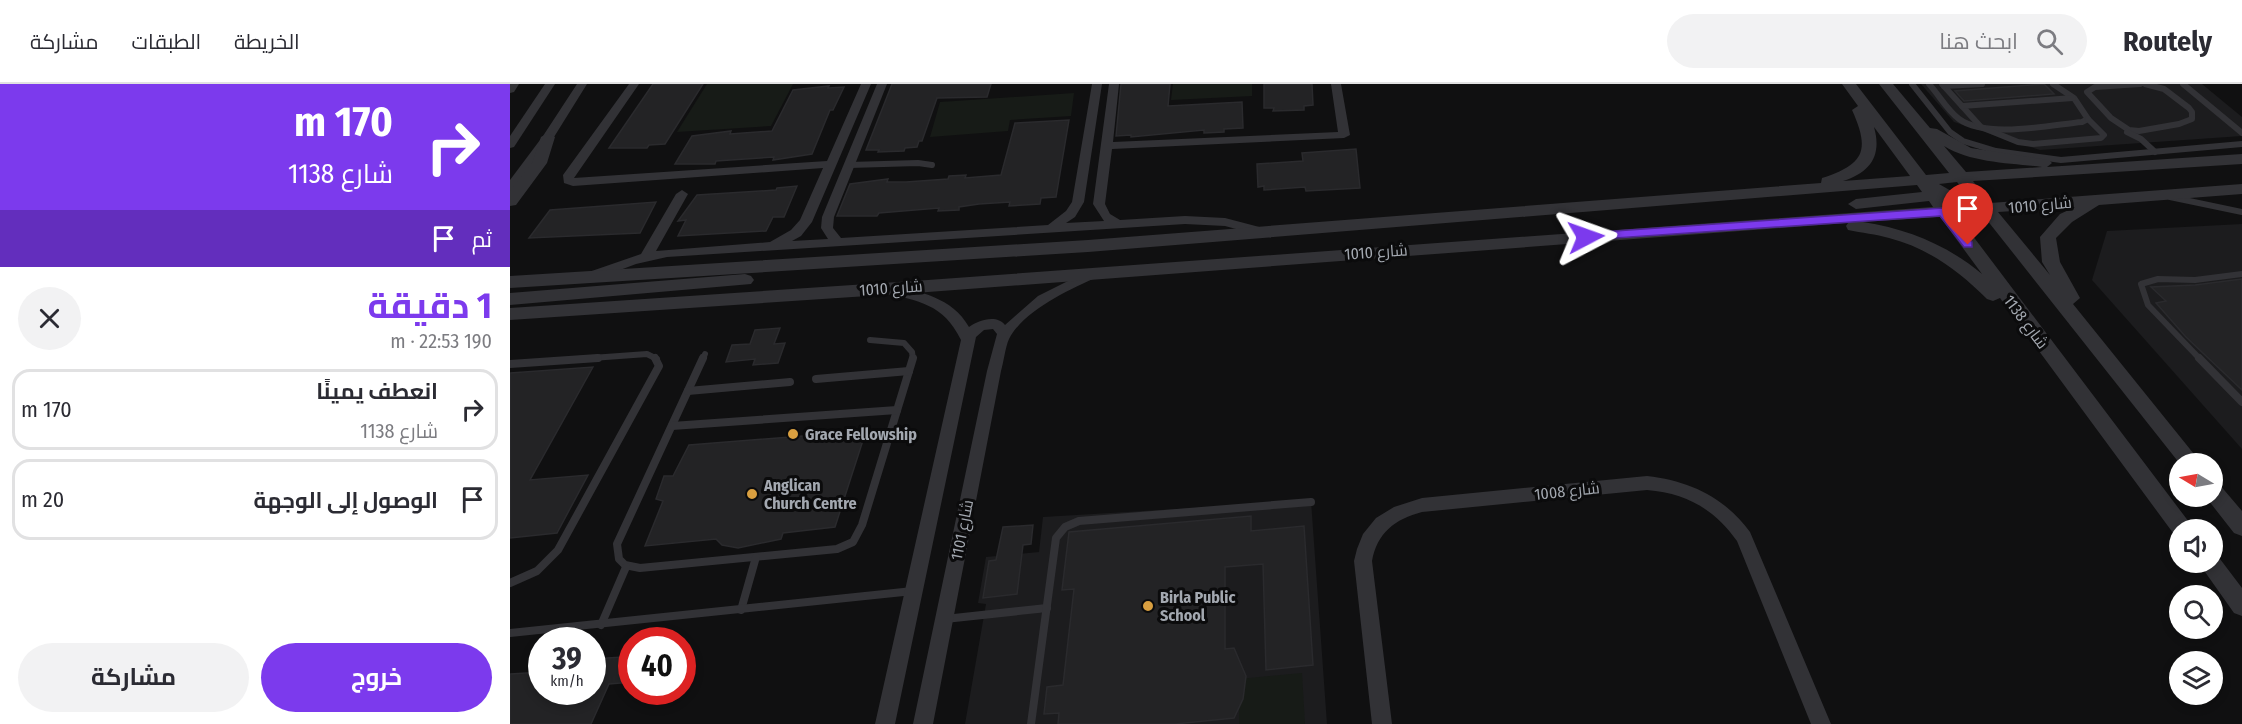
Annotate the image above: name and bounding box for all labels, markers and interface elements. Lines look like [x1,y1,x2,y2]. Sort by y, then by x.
search box [1667,14,2087,68]
icon: search [2033,25,2066,58]
text: Routely [2123,25,2212,58]
text: ابحث هنا [1939,28,2018,55]
text: مشاركة [30,29,99,55]
text: الطبقات [132,29,201,55]
text: الخريطة [234,29,300,55]
text: 170 m [294,97,393,147]
icon: right [414,108,492,186]
text: شارع 1138 [288,158,393,190]
pin [1942,183,1993,245]
icon: arrive [1951,192,1984,225]
street label: شارع 1010 [2008,193,2073,219]
position arrow [1554,205,1618,269]
icon: arrive [427,222,460,255]
text: ثم [472,226,492,253]
street label: شارع 1010 [1344,240,1408,266]
street label: شارع 1010 [859,276,923,302]
text: 1 دقيقة [368,284,492,328]
button: close [18,287,81,350]
street label: شارع 1138 [1998,291,2052,354]
text: 190 m · 22:53 [390,329,492,353]
text: انعطف يمينًا [316,378,438,405]
icon: right [456,393,489,426]
text: 170 m [21,396,72,423]
text: شارع 1138 [360,419,438,443]
place label: Grace Fellowship [805,425,917,444]
marker: Grace Fellowship [786,427,800,441]
north arrow [2169,453,2223,507]
map controls [2169,453,2223,705]
place label: Anglican Church Centre [763,476,857,513]
street label: شارع 1008 [1533,478,1601,506]
icon: arrive [456,483,489,516]
text: 20 m [21,486,64,513]
text: الوصول إلى الوجهة [254,487,438,514]
marker: Anglican Church Centre [745,487,759,501]
street label: شارع 1101 [947,498,979,562]
button: sound [2169,519,2223,573]
button: search [2169,585,2223,639]
place label: Birla Public School [1160,588,1235,625]
marker: Birla Public School [1141,599,1155,613]
speed limit sign: 40 [618,627,696,705]
text: 39 [552,641,582,677]
button: مشاركة [18,643,249,712]
button: خروج [261,643,492,712]
button: layers [2169,651,2223,705]
text: km/h [550,672,584,690]

